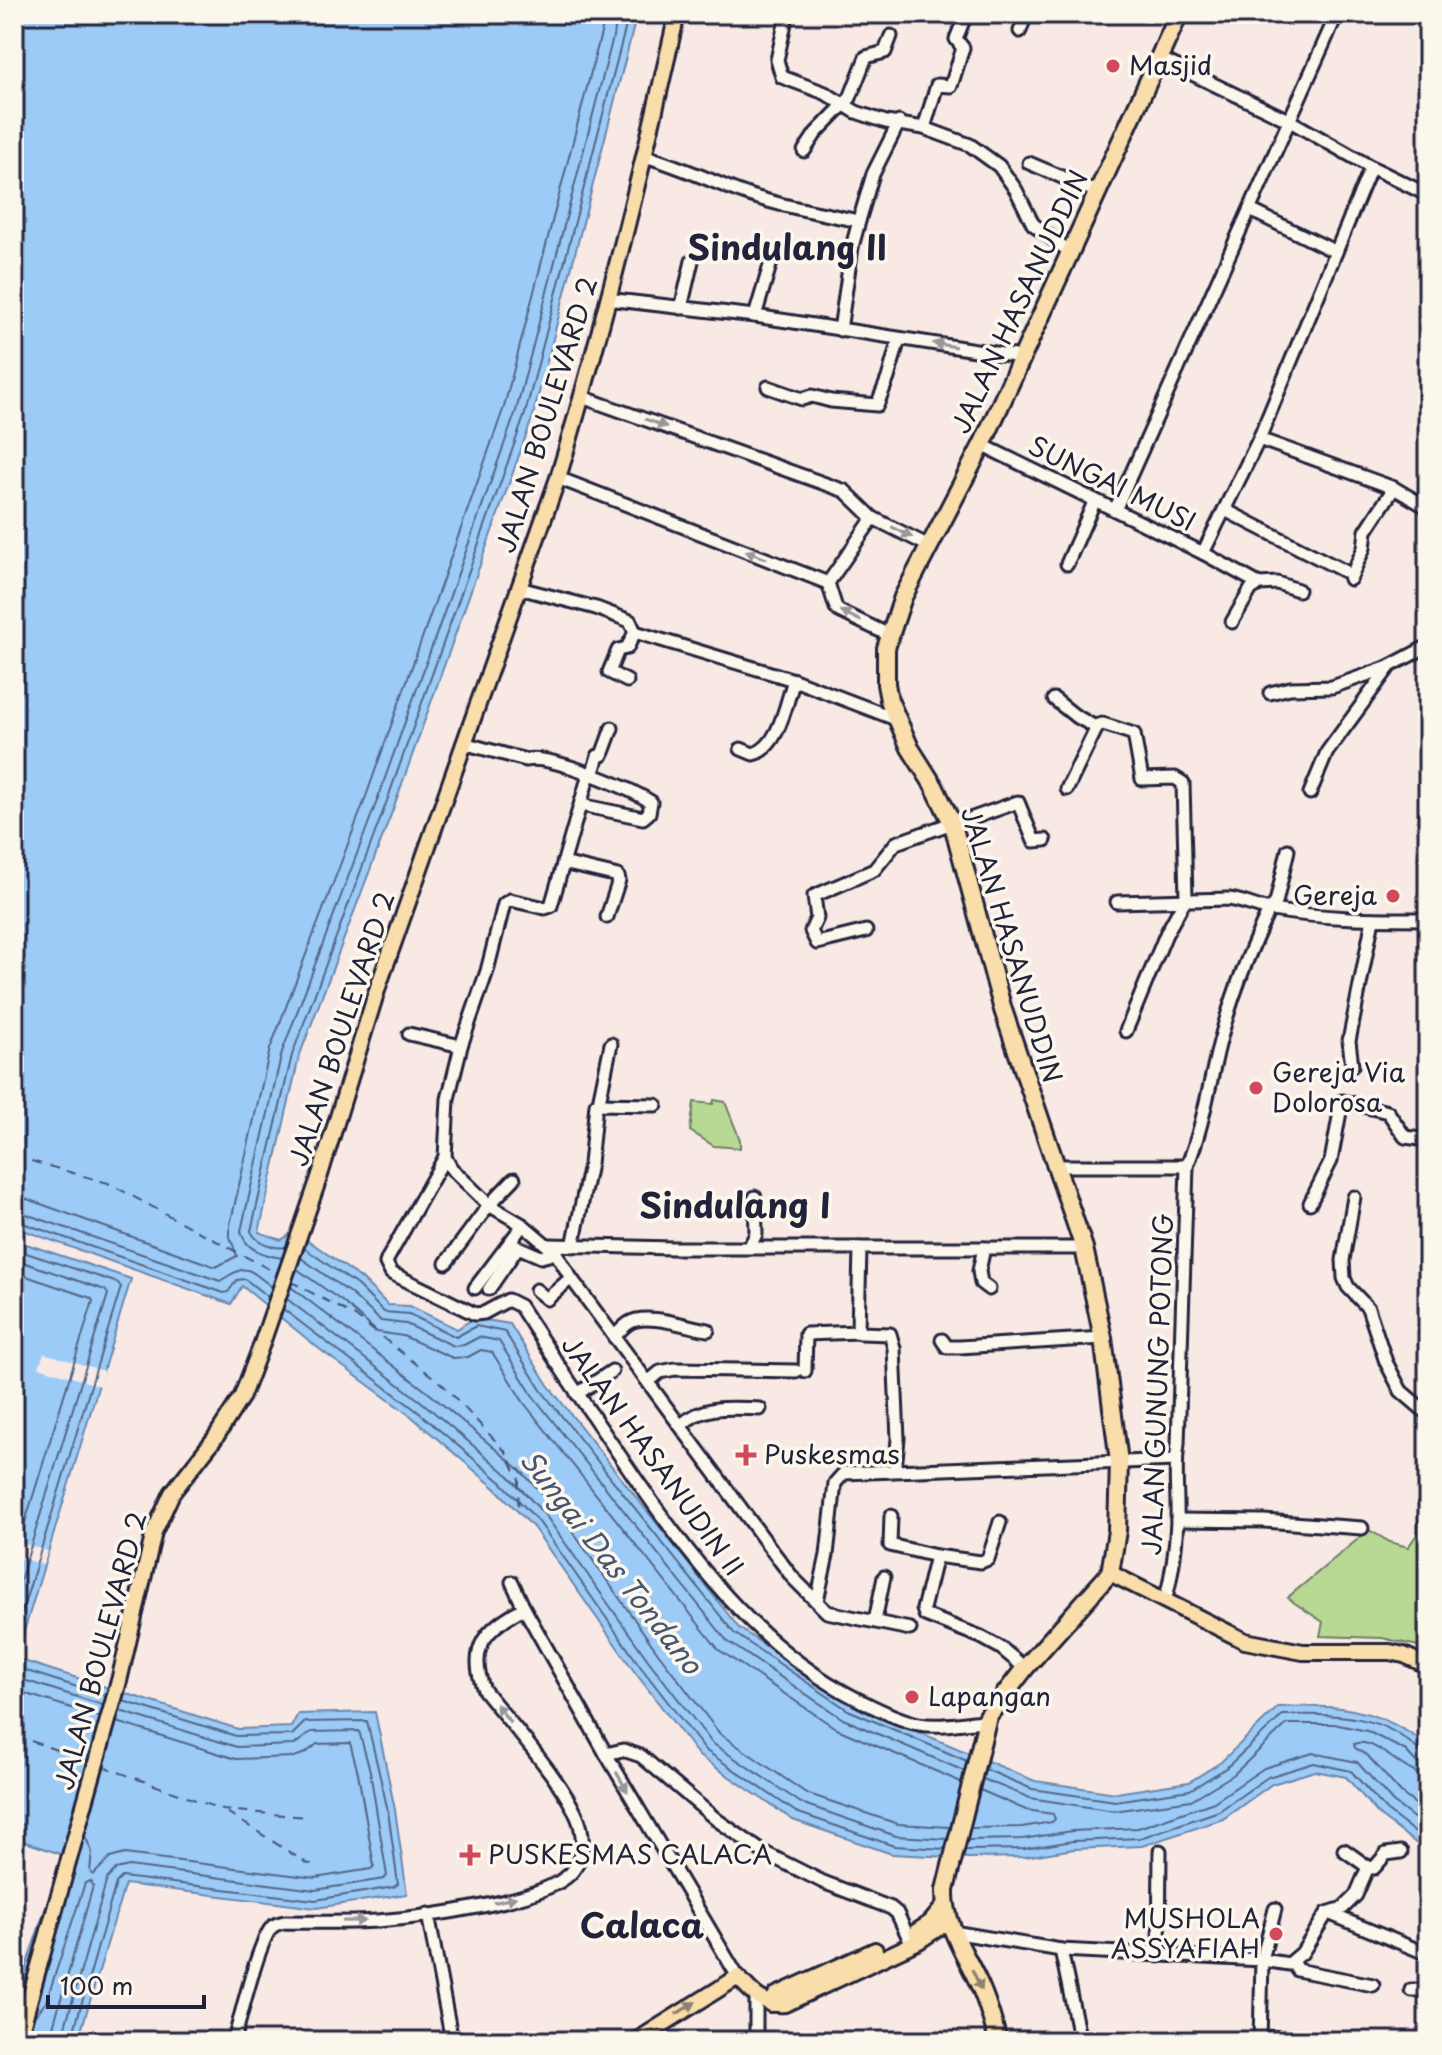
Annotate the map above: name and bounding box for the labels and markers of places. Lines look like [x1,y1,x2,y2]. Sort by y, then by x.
place label: Masjid [1129,45,1212,84]
marker: Masjid [1104,57,1122,75]
place label: Gereja [1293,875,1378,914]
marker: Gereja [1384,887,1402,905]
place label: Gereja Via Dolorosa [1272,1052,1406,1121]
marker: Gereja Via Dolorosa [1247,1079,1265,1097]
place label: Puskesmas [764,1434,900,1473]
marker: Puskesmas [735,1444,757,1466]
place label: Lapangan [928,1676,1051,1715]
marker: Lapangan [903,1688,921,1706]
place label: PUSKESMAS CALACA [488,1834,772,1873]
marker: PUSKESMAS CALACA [459,1844,481,1866]
place label: MUSHOLA ASSYAFIAH [1111,1898,1260,1967]
marker: MUSHOLA ASSYAFIAH [1267,1925,1285,1943]

